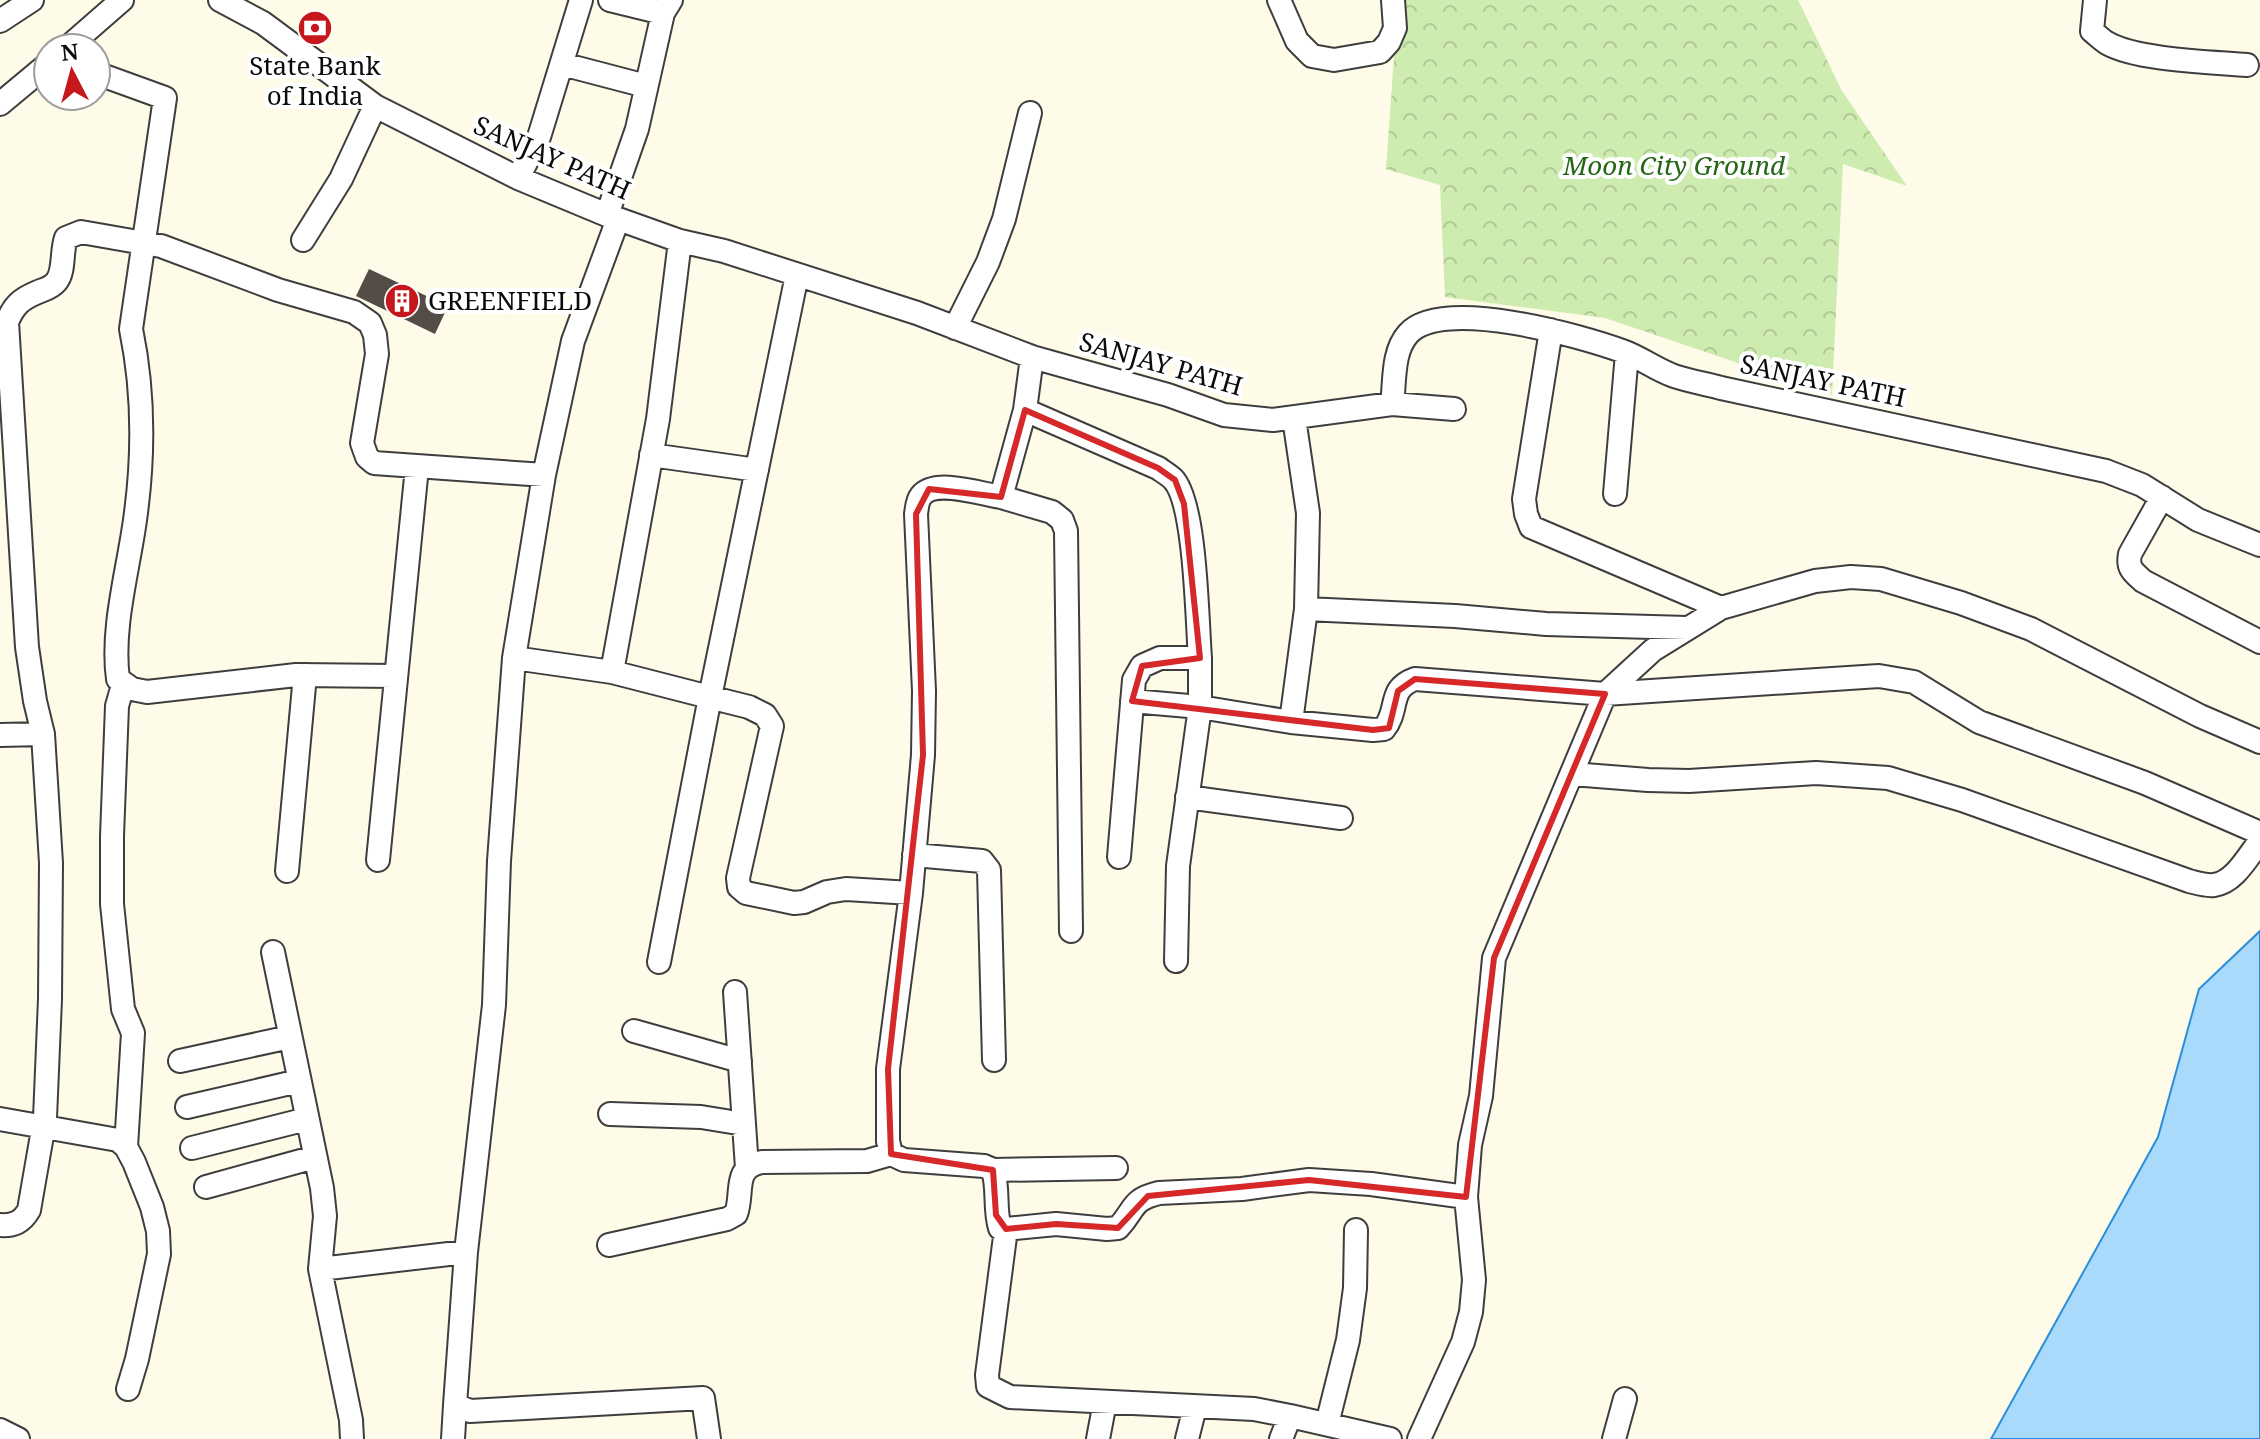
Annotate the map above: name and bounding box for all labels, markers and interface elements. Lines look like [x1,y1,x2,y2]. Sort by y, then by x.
bank icon: State Bank of India [296,9,334,47]
north arrow [32,32,112,112]
text: N [60,35,80,67]
place label: State Bank of India [249,47,381,113]
street label: SANJAY PATH [468,106,637,208]
park label: Moon City Ground [1562,147,1786,183]
building icon: GREENFIELD [383,282,421,320]
place label: GREENFIELD [428,282,592,318]
street label: SANJAY PATH [1075,323,1247,404]
street label: SANJAY PATH [1737,345,1909,415]

